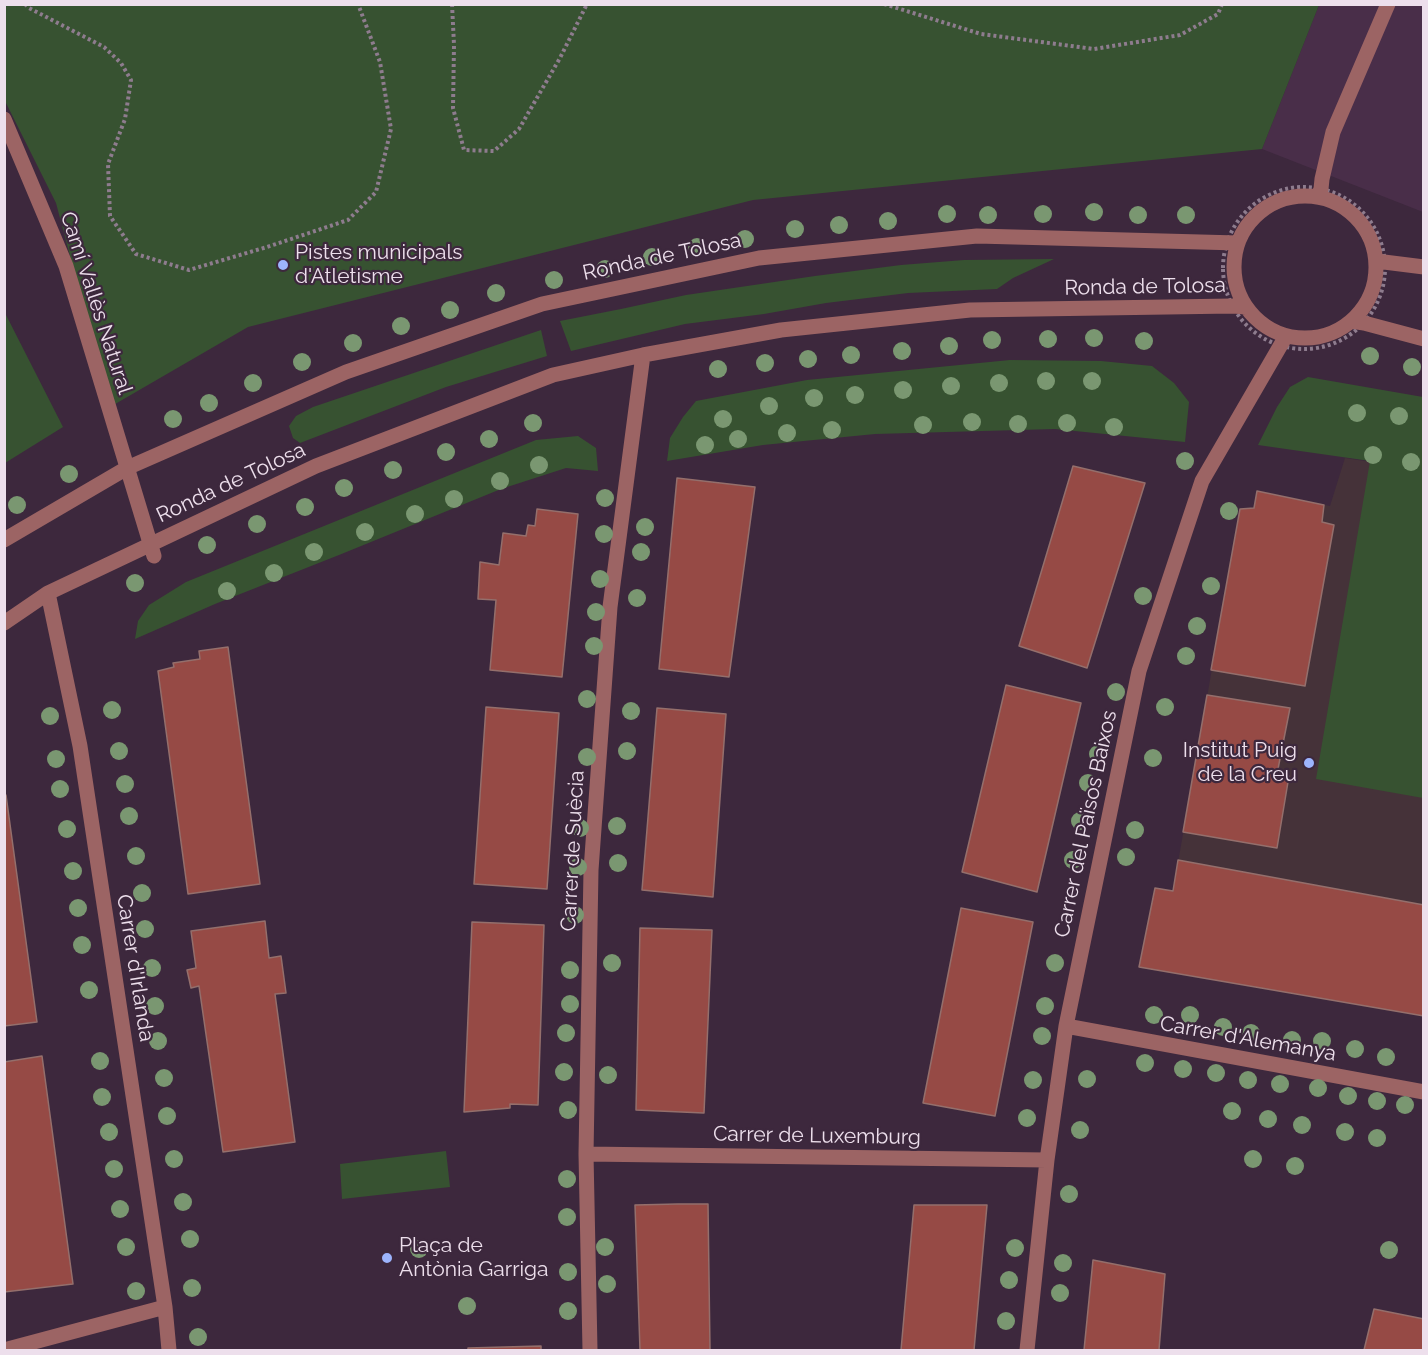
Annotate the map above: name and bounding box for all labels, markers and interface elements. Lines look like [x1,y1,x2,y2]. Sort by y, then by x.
street label: Camí Vallès Natural [55,209,137,397]
street label: Ronda de Tolosa [580,228,744,286]
place label: Pistes municipals d'Atletisme [295,240,462,290]
marker: Pistes municipals d'Atletisme [276,258,290,272]
street label: Ronda de Tolosa [1064,273,1226,301]
street label: Ronda de Tolosa [153,437,309,529]
street label: Carrer del Països Baixos [1050,708,1122,940]
place label: Institut Puig de la Creu [1183,738,1297,788]
marker: Institut Puig de la Creu [1302,756,1316,770]
street label: Carrer de Suècia [556,770,590,932]
street label: Carrer d'Irlanda [111,892,159,1044]
street label: Carrer d'Alemanya [1158,1011,1338,1067]
street label: Carrer de Luxemburg [713,1122,921,1150]
place label: Plaça de Antònia Garriga [399,1233,549,1283]
marker: Plaça de Antònia Garriga [380,1251,394,1265]

